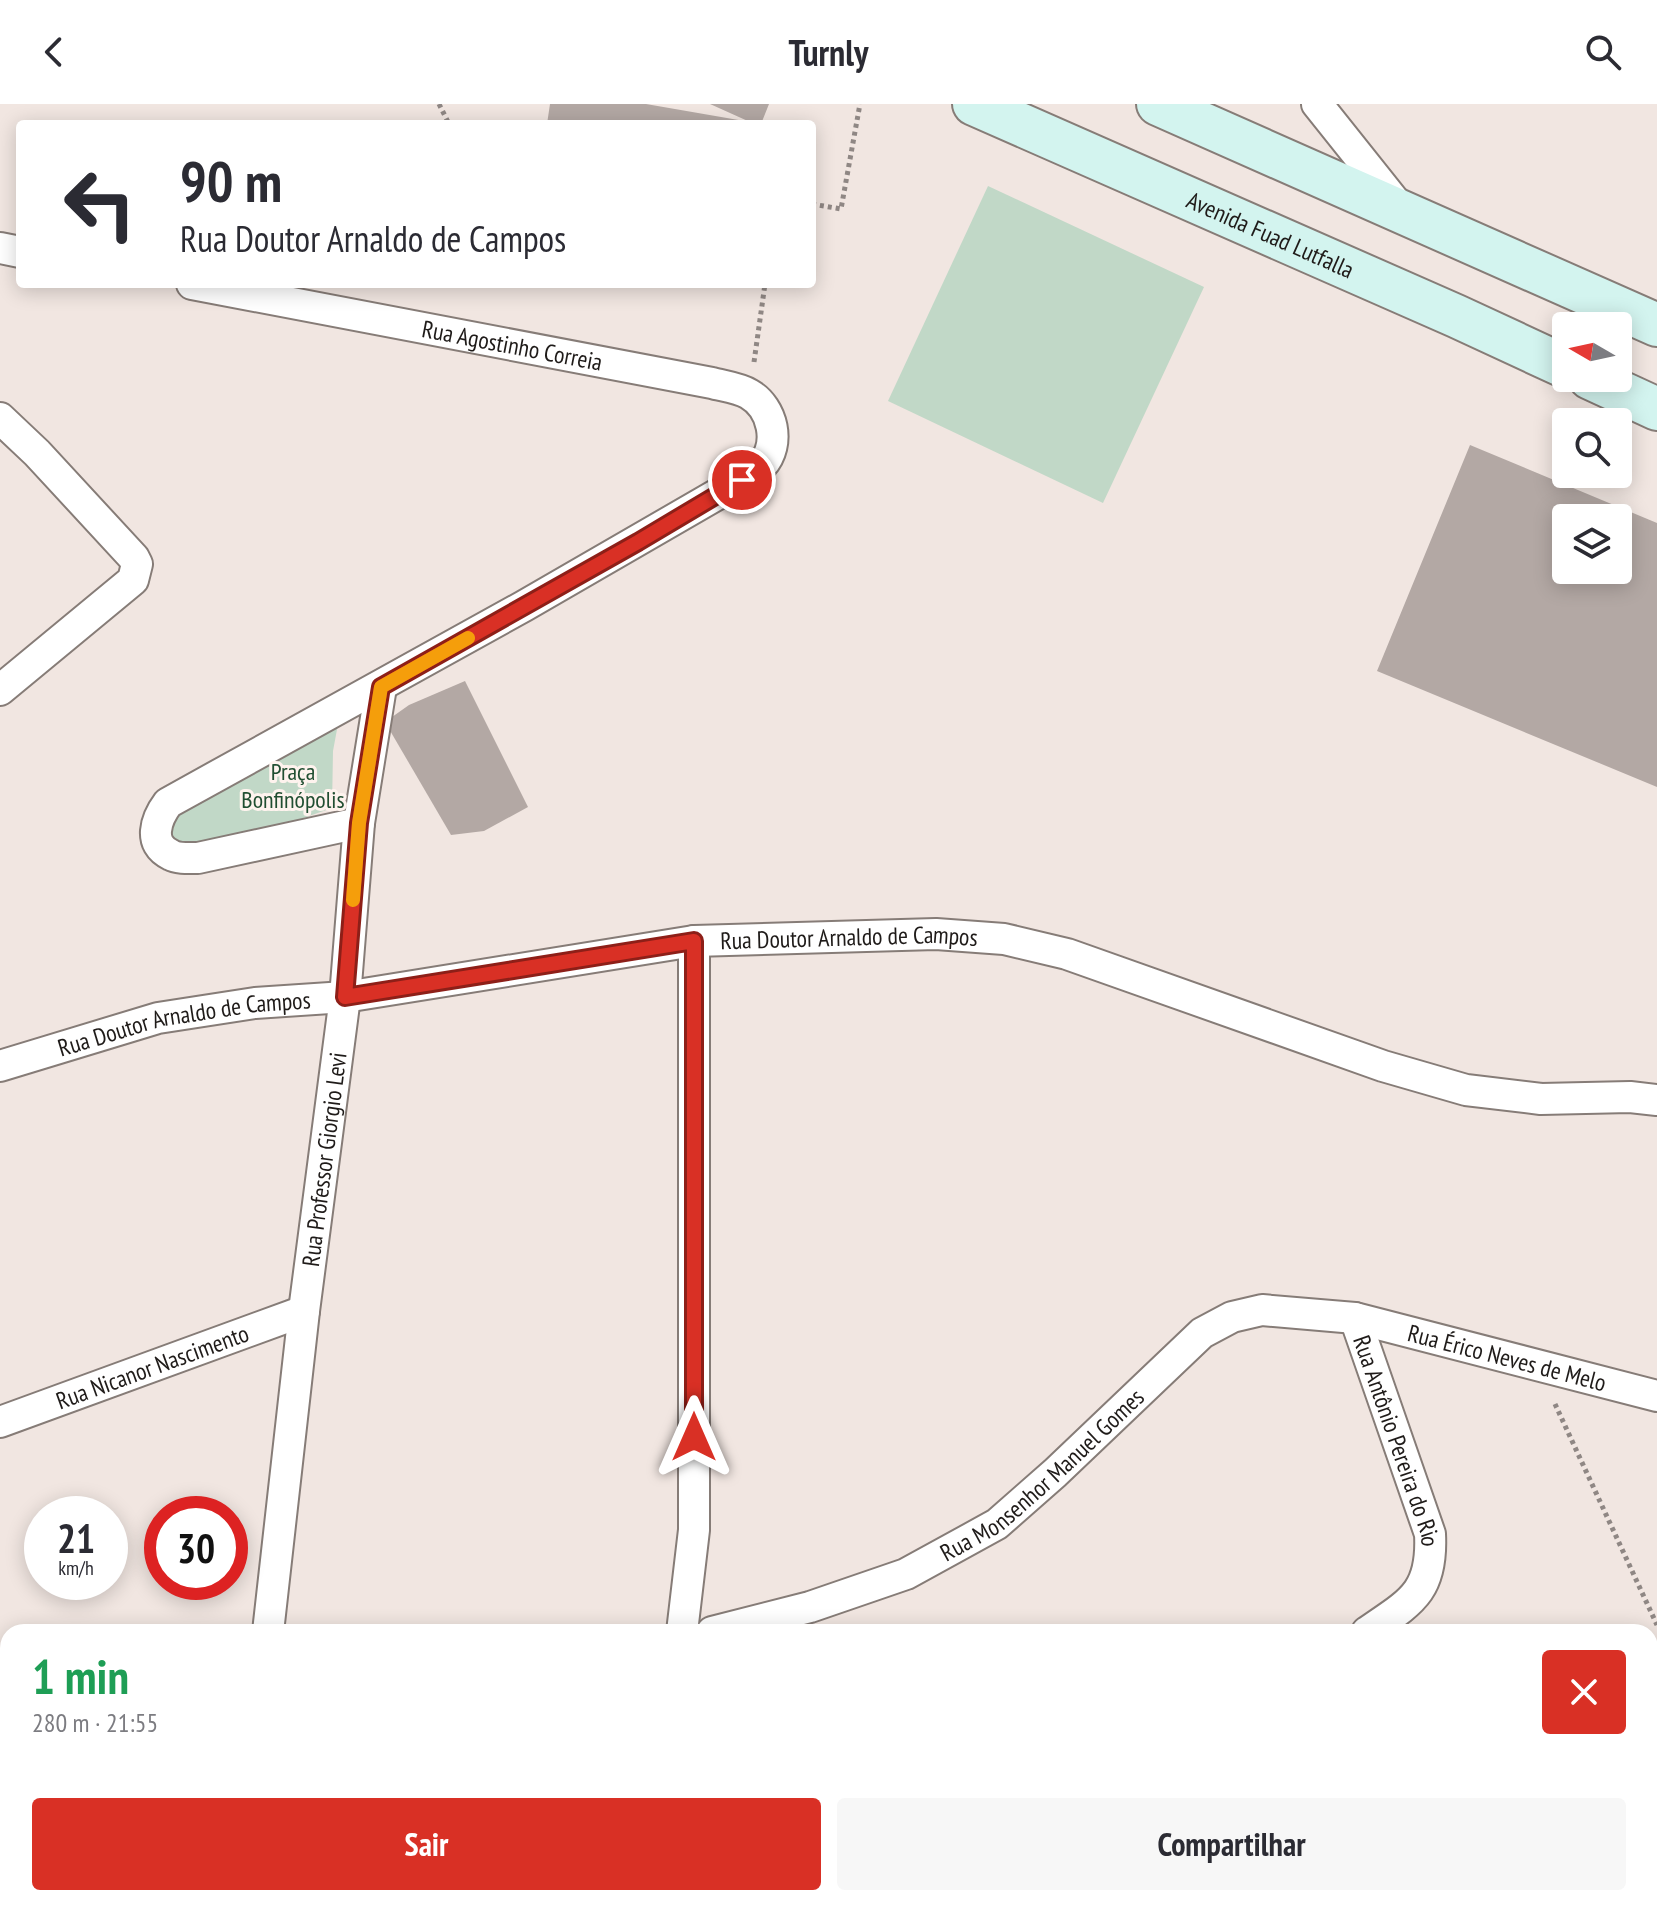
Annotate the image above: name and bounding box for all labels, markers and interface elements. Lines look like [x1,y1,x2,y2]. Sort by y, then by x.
text: Turnly [789,29,868,76]
icon: back [32,30,76,74]
icon: search [1581,30,1625,74]
text: 90 m [180,145,282,217]
icon: left [48,152,152,256]
street label: Avenida Fuad Lutfalla [1182,184,1359,285]
text: Rua Doutor Arnaldo de Campos [180,215,566,262]
north arrow [1552,312,1632,392]
map controls [1552,312,1632,584]
street label: Rua Agostinho Correia [419,313,605,377]
button: search [1552,408,1632,488]
pin [708,446,776,514]
icon: arrive [720,458,764,502]
button: layers [1552,504,1632,584]
park label: Praça Bonfinópolis [241,756,345,815]
street label: Rua Doutor Arnaldo de Campos [720,918,979,956]
street label: Rua Doutor Arnaldo de Campos [54,984,311,1063]
street label: Rua Professor Giorgio Levi [294,1050,353,1268]
street label: Rua Nicanor Nascimento [52,1317,253,1416]
street label: Rua Érico Neves de Melo [1405,1317,1610,1398]
street label: Rua Antônio Pereira do Rio [1347,1331,1446,1547]
street label: Rua Monsenhor Manuel Gomes [935,1381,1150,1568]
position arrow [652,1395,736,1479]
speed limit sign: 30 [144,1496,248,1600]
text: 21 [57,1512,95,1564]
text: km/h [58,1555,94,1581]
text: 1 min [32,1645,129,1707]
button: close [1542,1650,1626,1734]
text: 280 m · 21:55 [32,1706,158,1739]
button: Sair [32,1798,821,1890]
button: Compartilhar [837,1798,1626,1890]

